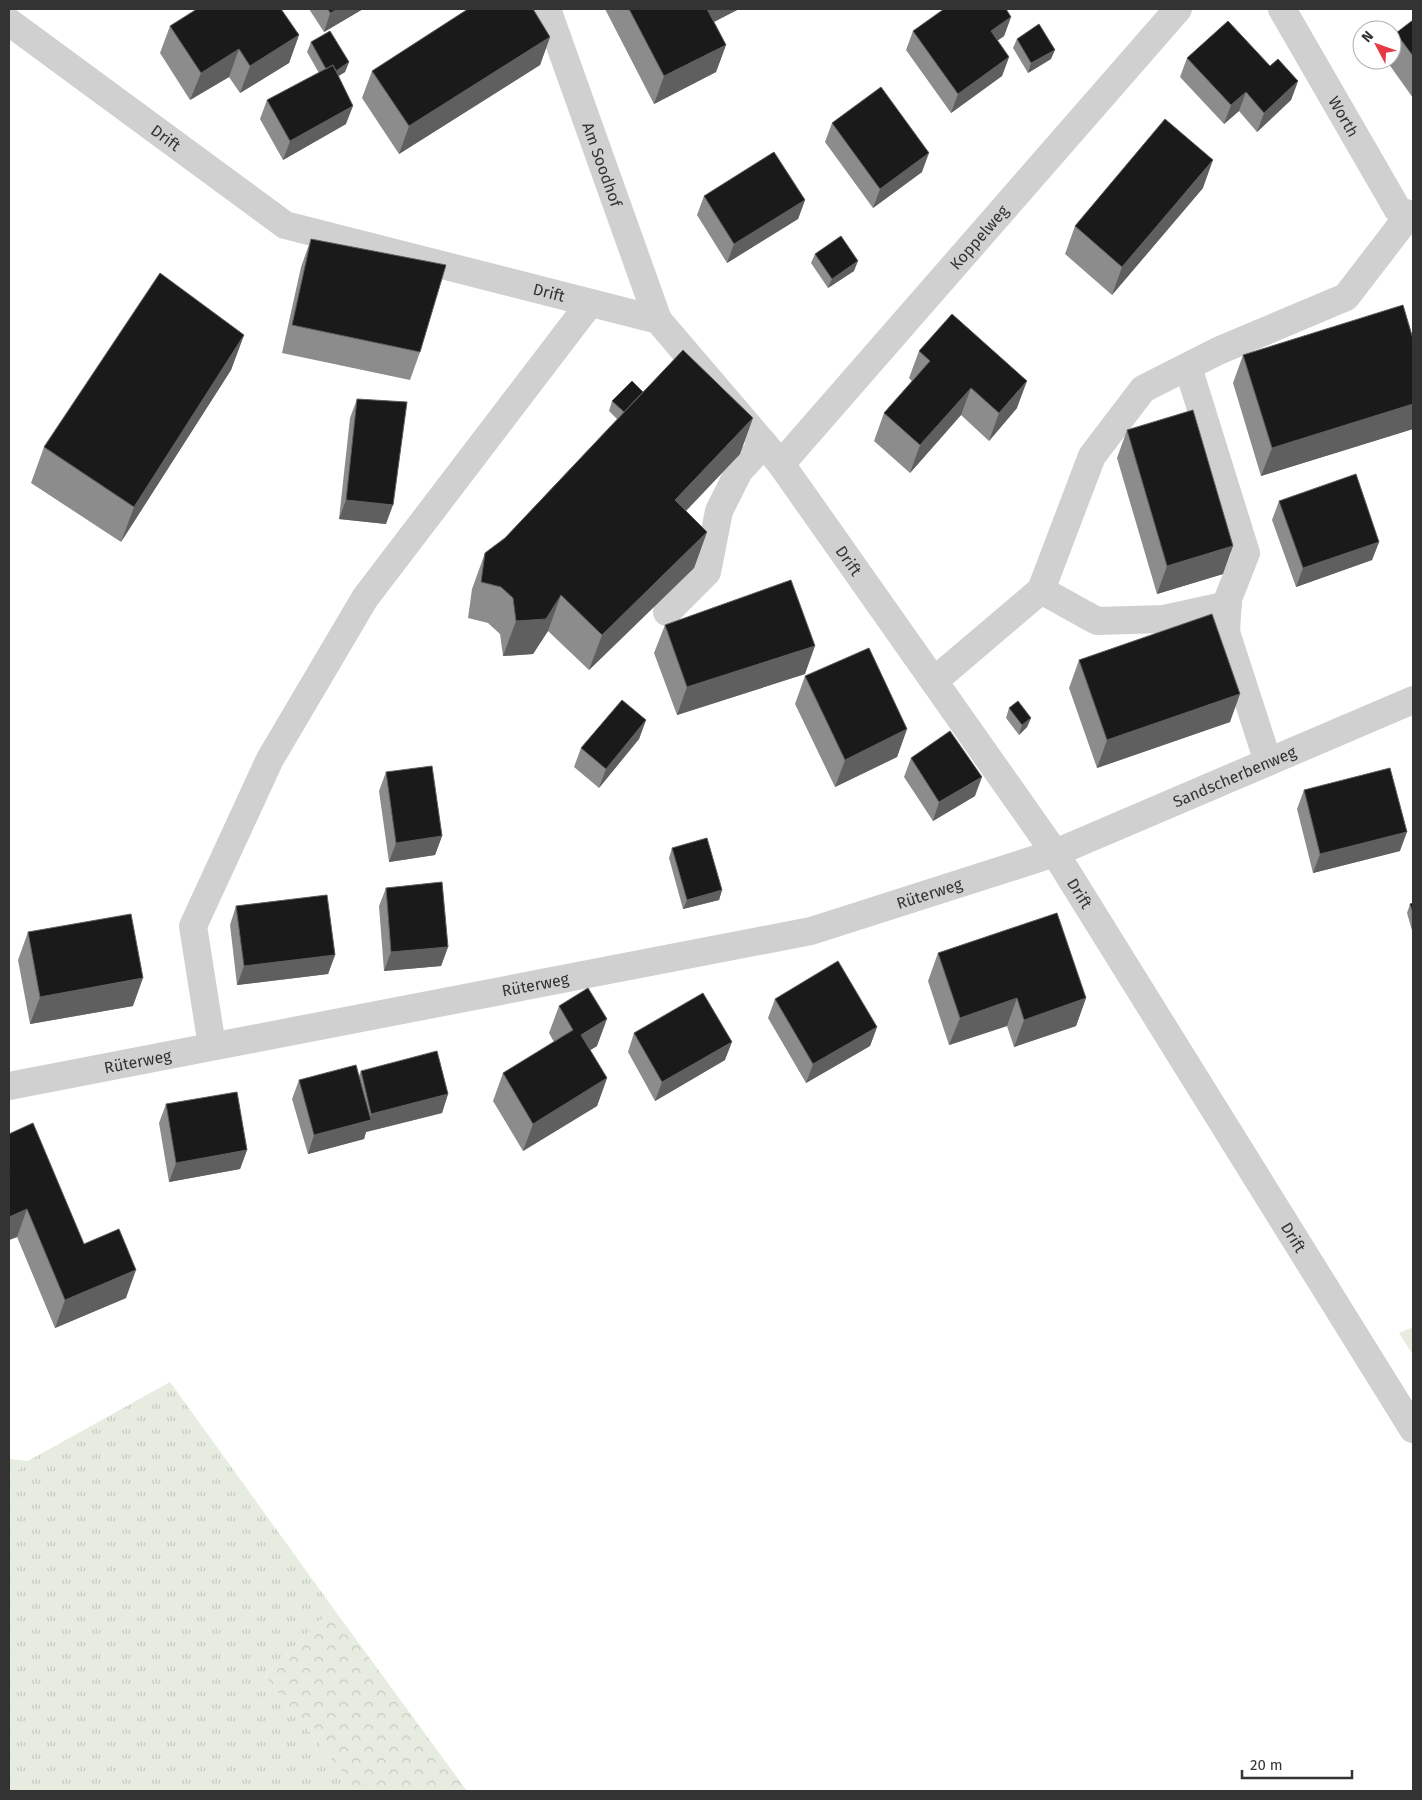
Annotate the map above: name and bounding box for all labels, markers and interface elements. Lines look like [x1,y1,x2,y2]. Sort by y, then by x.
north arrow [1352,20,1402,70]
text: N [1358,28,1377,46]
street label: Worth [1324,93,1363,140]
street label: Am Soodhof [578,120,626,211]
street label: Drift [147,121,185,155]
street label: Koppelweg [946,201,1013,274]
street label: Drift [531,280,567,306]
street label: Drift [832,542,866,580]
street label: Sandscherbenweg [1170,742,1300,812]
street label: Rüterweg [894,874,965,913]
street label: Drift [1063,875,1096,912]
street label: Rüterweg [500,969,571,1001]
street label: Rüterweg [103,1046,174,1077]
street label: Drift [1277,1219,1310,1256]
scale bar [1242,1748,1352,1780]
text: 20 m [1250,1756,1283,1774]

